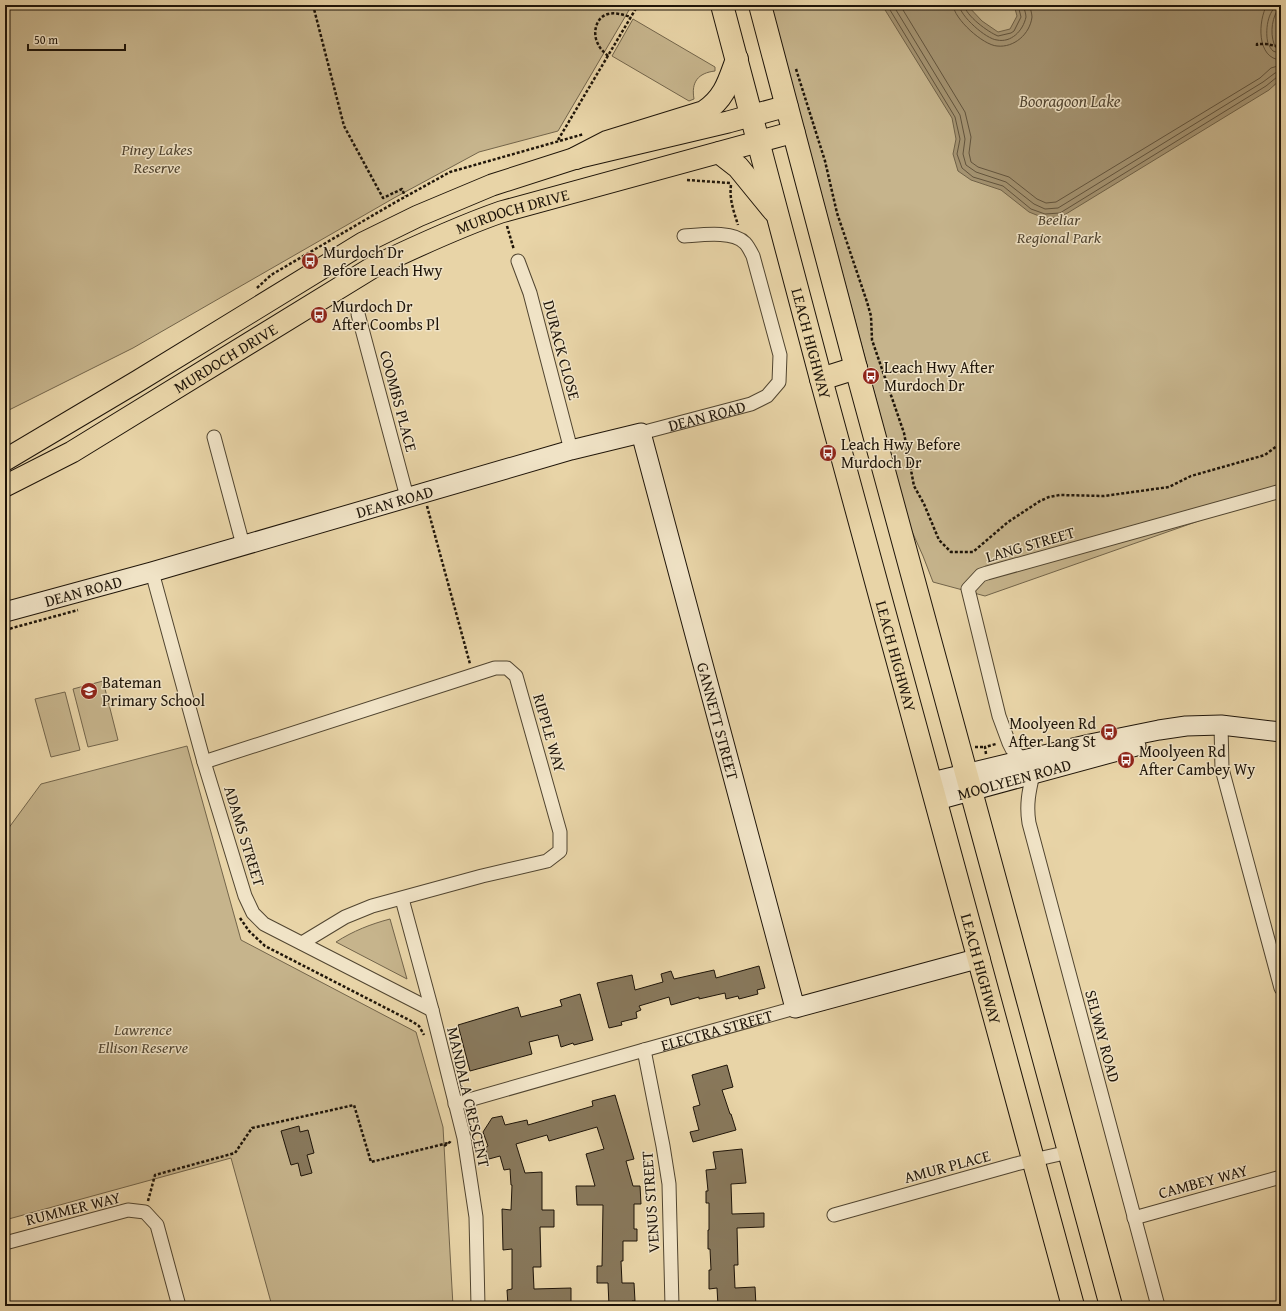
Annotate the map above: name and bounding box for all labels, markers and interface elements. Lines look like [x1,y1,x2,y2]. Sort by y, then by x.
scale bar [28,26,125,52]
text: 50 m [34,31,58,48]
water label: Booragoon Lake [1018,88,1121,113]
park label: Piney Lakes Reserve [120,137,193,179]
street label: MURDOCH DRIVE [452,182,572,240]
park label: Beeliar Regional Park [1016,207,1102,249]
place label: Murdoch Dr Before Leach Hwy [323,240,442,282]
bus stop icon: Murdoch Dr Before Leach Hwy [300,251,320,271]
street label: LEACH HIGHWAY [785,285,838,402]
place label: Murdoch Dr After Coombs Pl [332,294,440,336]
street label: DURACK CLOSE [537,297,587,403]
bus stop icon: Murdoch Dr After Coombs Pl [309,305,329,325]
street label: MURDOCH DRIVE [169,317,282,399]
street label: COOMBS PLACE [374,348,424,454]
place label: Leach Hwy After Murdoch Dr [884,355,995,397]
bus stop icon: Leach Hwy After Murdoch Dr [861,366,881,386]
street label: DEAN ROAD [665,394,748,437]
place label: Leach Hwy Before Murdoch Dr [841,432,960,474]
bus stop icon: Leach Hwy Before Murdoch Dr [818,443,838,463]
street label: DEAN ROAD [353,479,436,524]
street label: LANG STREET [982,520,1078,568]
street label: DEAN ROAD [42,569,125,613]
street label: LEACH HIGHWAY [870,598,923,715]
street label: GANNETT STREET [691,660,745,783]
place label: Bateman Primary School [102,670,205,712]
school or university icon: Bateman Primary School [79,681,99,701]
street label: RIPPLE WAY [527,691,573,776]
place label: Moolyeen Rd After Lang St [1009,711,1096,753]
bus stop icon: Moolyeen Rd After Lang St [1099,722,1119,742]
place label: Moolyeen Rd After Cambey Wy [1139,739,1255,781]
bus stop icon: Moolyeen Rd After Cambey Wy [1116,750,1136,770]
street label: MOOLYEEN ROAD [955,752,1074,806]
street label: ADAMS STREET [218,783,272,889]
street label: LEACH HIGHWAY [955,911,1008,1027]
street label: SELWAY ROAD [1079,987,1127,1085]
street label: ELECTRA STREET [658,1003,775,1057]
park label: Lawrence Ellison Reserve [97,1017,189,1059]
street label: MANDALA CRESCENT [441,1024,497,1170]
street label: AMUR PLACE [901,1143,993,1189]
street label: VENUS STREET [634,1150,666,1254]
street label: CAMBEY WAY [1156,1157,1251,1204]
street label: RUMMER WAY [23,1185,123,1231]

